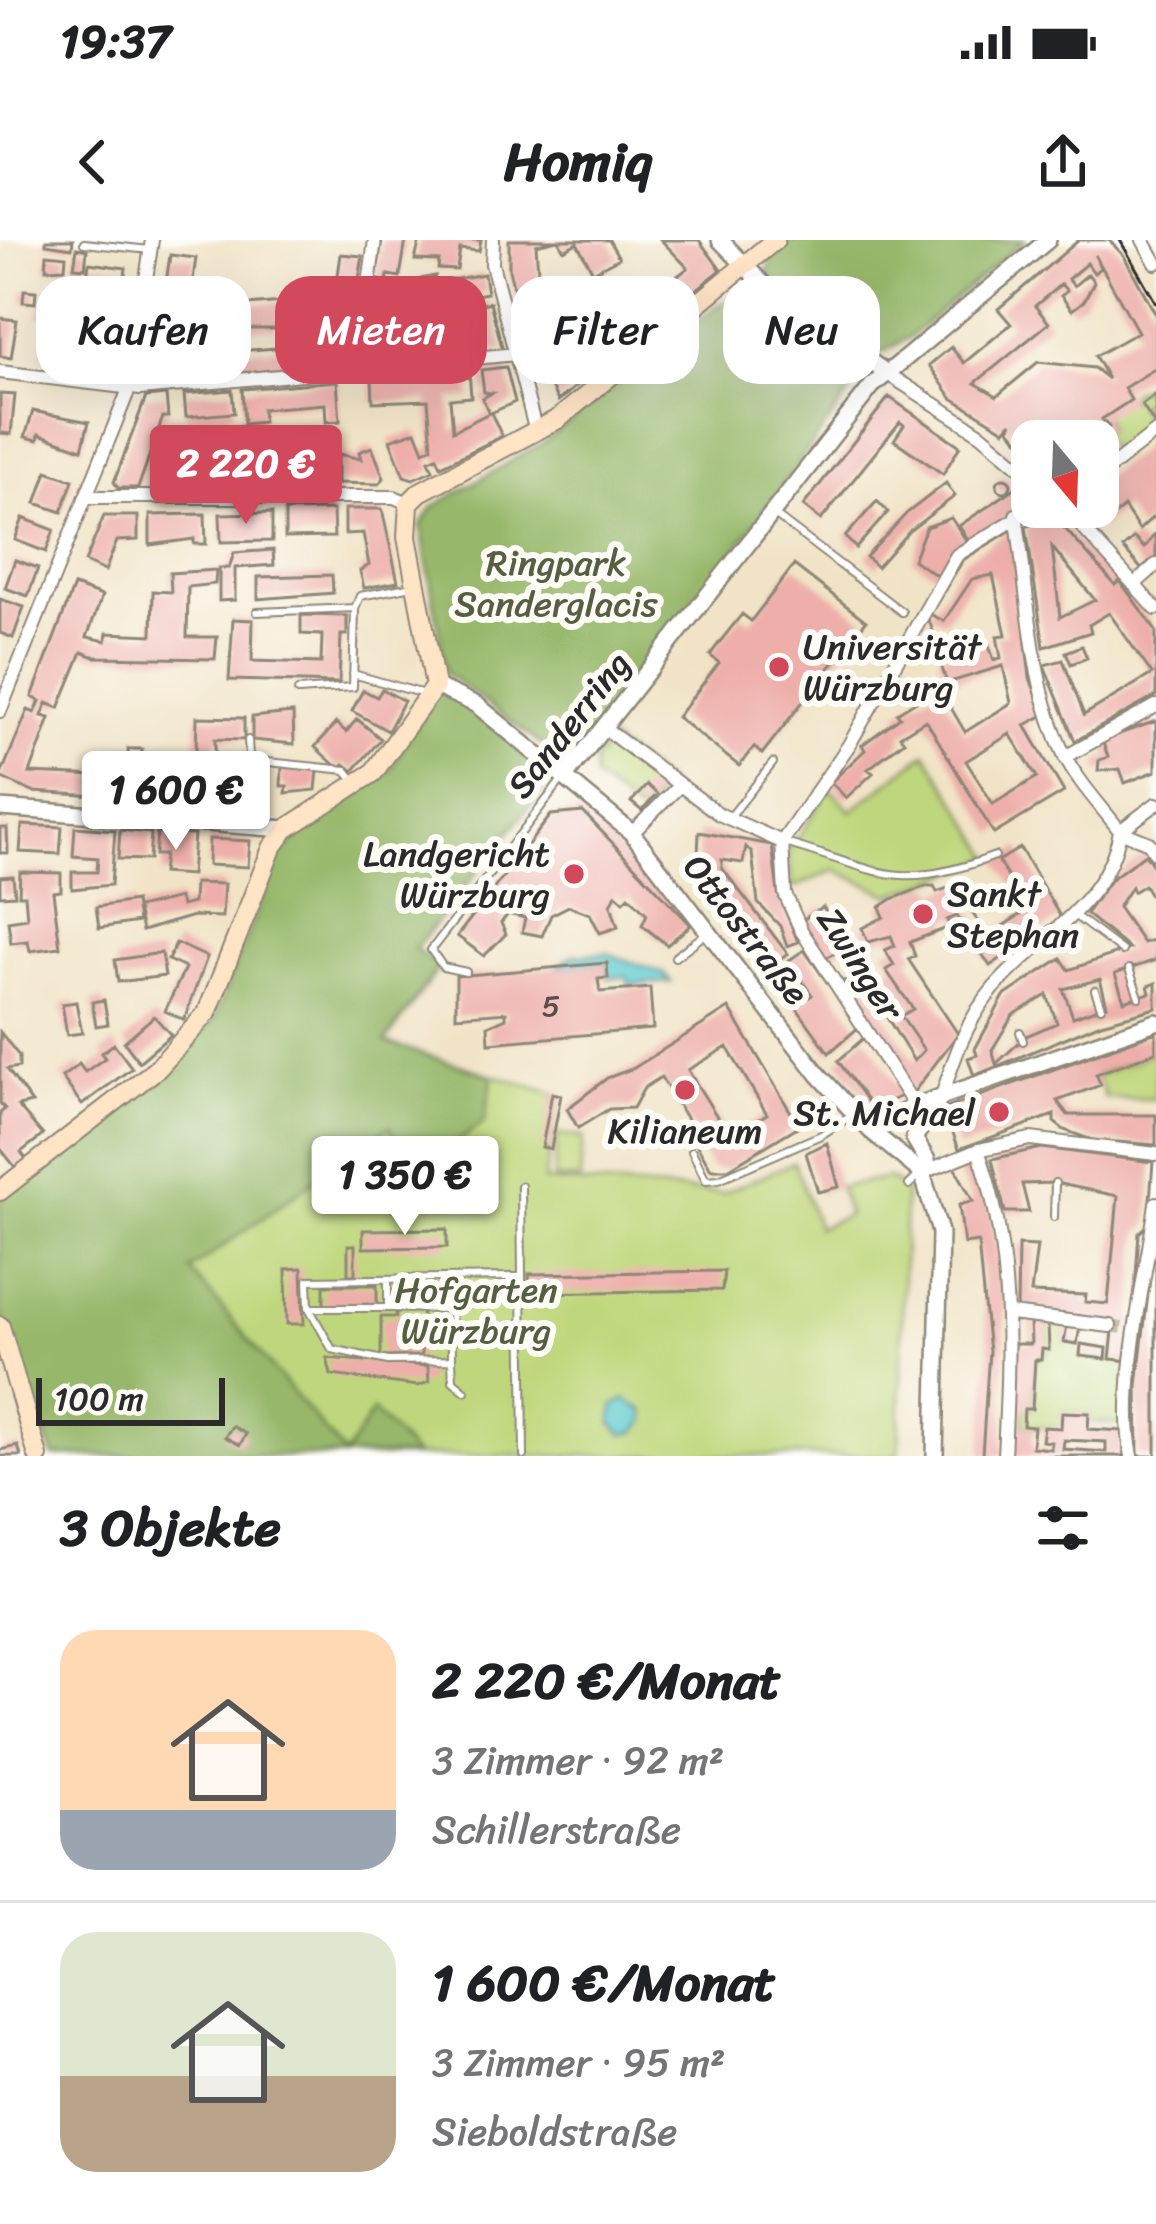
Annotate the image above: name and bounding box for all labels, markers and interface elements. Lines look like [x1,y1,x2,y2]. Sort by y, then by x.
text: 19:37 [60,2,171,82]
text: Homiq [504,114,652,210]
icon: back [60,129,126,195]
icon: share [1030,129,1096,195]
chip: Kaufen [36,276,251,384]
chip: Mieten [275,276,487,384]
chip: Filter [511,276,699,384]
chip: Neu [723,276,880,384]
north arrow [1011,420,1119,528]
map controls [1011,420,1119,528]
pin: 2 220 € [135,425,357,527]
text: 2 220 € [177,429,315,498]
park label: Ringpark Sanderglacis [454,531,658,636]
place label: Universität Würzburg [803,615,982,720]
street label: Sanderring [490,636,648,813]
marker: Universität Würzburg [766,654,792,680]
pin: 1 600 € [65,751,287,853]
text: 1 600 € [109,755,243,824]
place label: Landgericht Würzburg [363,822,550,927]
street label: Ottostraße [666,840,826,1020]
marker: Landgericht Würzburg [561,861,587,887]
place label: Sankt Stephan [947,862,1079,967]
street label: Zwinger [799,894,922,1035]
marker: Sankt Stephan [910,901,936,927]
house number: 5 [542,979,560,1033]
marker: Kilianeum [672,1077,698,1103]
place label: St. Michael [793,1081,976,1145]
place label: Kilianeum [608,1099,762,1163]
marker: St. Michael [986,1099,1012,1125]
pin: 1 350 € [294,1136,516,1238]
text: 1 350 € [339,1140,471,1209]
park label: Hofgarten Würzburg [394,1258,558,1363]
text: 100 m [54,1370,144,1428]
scale bar [36,1372,225,1425]
text: 3 Objekte [60,1483,281,1573]
icon: filters [1030,1495,1096,1561]
text: 2 220 €/Monat [432,1636,781,1726]
icon: home [156,1678,300,1822]
text: 3 Zimmer · 92 m² [432,1726,724,1795]
text: Schillerstraße [432,1795,681,1864]
text: 1 600 €/Monat [432,1938,776,2028]
icon: home [156,1980,300,2124]
text: 3 Zimmer · 95 m² [432,2028,725,2097]
text: Sieboldstraße [432,2097,677,2166]

